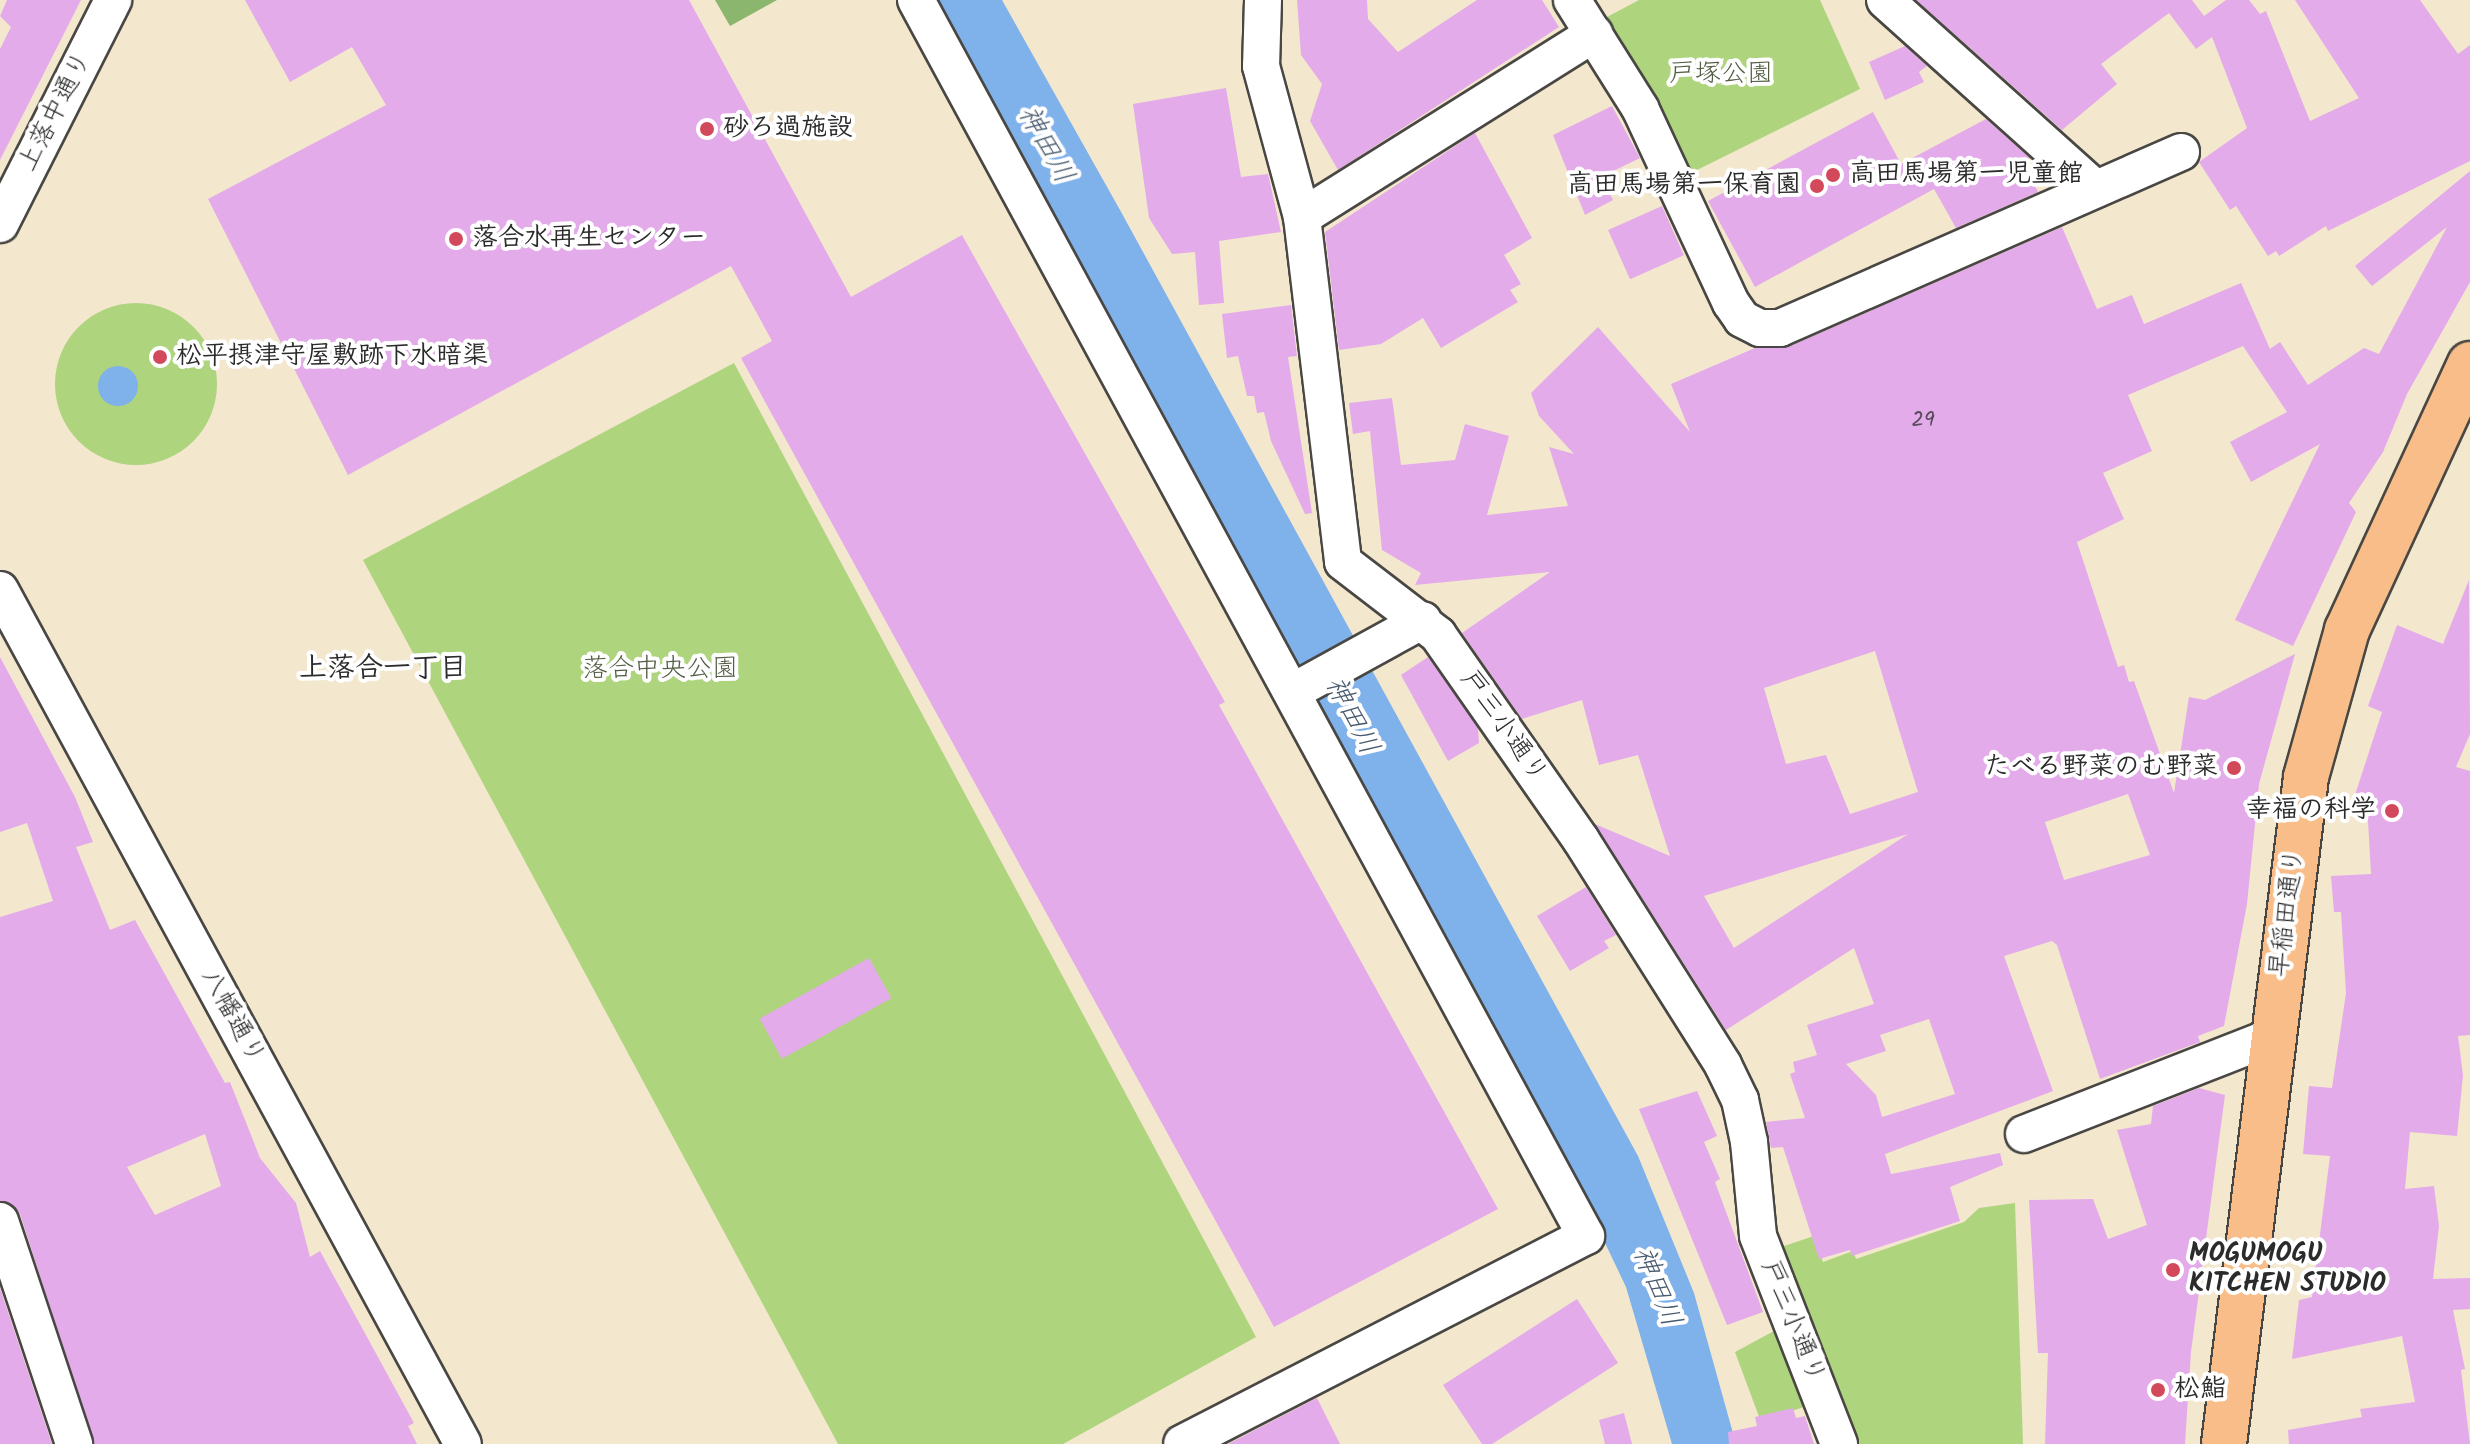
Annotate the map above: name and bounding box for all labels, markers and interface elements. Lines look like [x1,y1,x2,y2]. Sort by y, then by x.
street label: 上落中通り [13,47,99,177]
park label: 戸塚公園 [1669,59,1773,91]
water label: 神田川 [1010,100,1080,190]
place label: 砂ろ過施設 [723,113,853,145]
marker: 砂ろ過施設 [698,120,716,138]
place label: 高田馬場第一児童館 [1849,159,2083,191]
marker: 高田馬場第一児童館 [1824,166,1842,184]
place label: 高田馬場第一保育園 [1567,170,1801,202]
marker: 高田馬場第一保育園 [1808,177,1826,195]
place label: 落合水再生センター [472,223,706,255]
marker: 落合水再生センター [447,230,465,248]
place label: 松平摂津守屋敷跡下水暗渠 [176,341,488,373]
marker: 松平摂津守屋敷跡下水暗渠 [151,348,169,366]
house number: 29 [1911,408,1935,434]
district label: 上落合一丁目 [299,652,467,686]
park label: 落合中央公園 [582,654,738,686]
street label: 戸三小通り [1453,665,1553,789]
water label: 神田川 [1317,671,1385,761]
place label: たべる野菜のむ野菜 [1984,752,2218,784]
marker: たべる野菜のむ野菜 [2225,759,2243,777]
place label: 幸福の科学 [2246,795,2376,827]
marker: 幸福の科学 [2383,802,2401,820]
street label: 早稲田通り [2265,847,2311,979]
street label: 八幡通り [193,964,271,1070]
place label: MOGUMOGU KITCHEN STUDIO [2189,1239,2386,1300]
water label: 神田川 [1625,1242,1687,1332]
street label: 戸三小通り [1753,1256,1831,1388]
marker: MOGUMOGU KITCHEN STUDIO [2164,1261,2182,1279]
place label: 松鮨 [2174,1374,2226,1406]
marker: 松鮨 [2149,1381,2167,1399]

